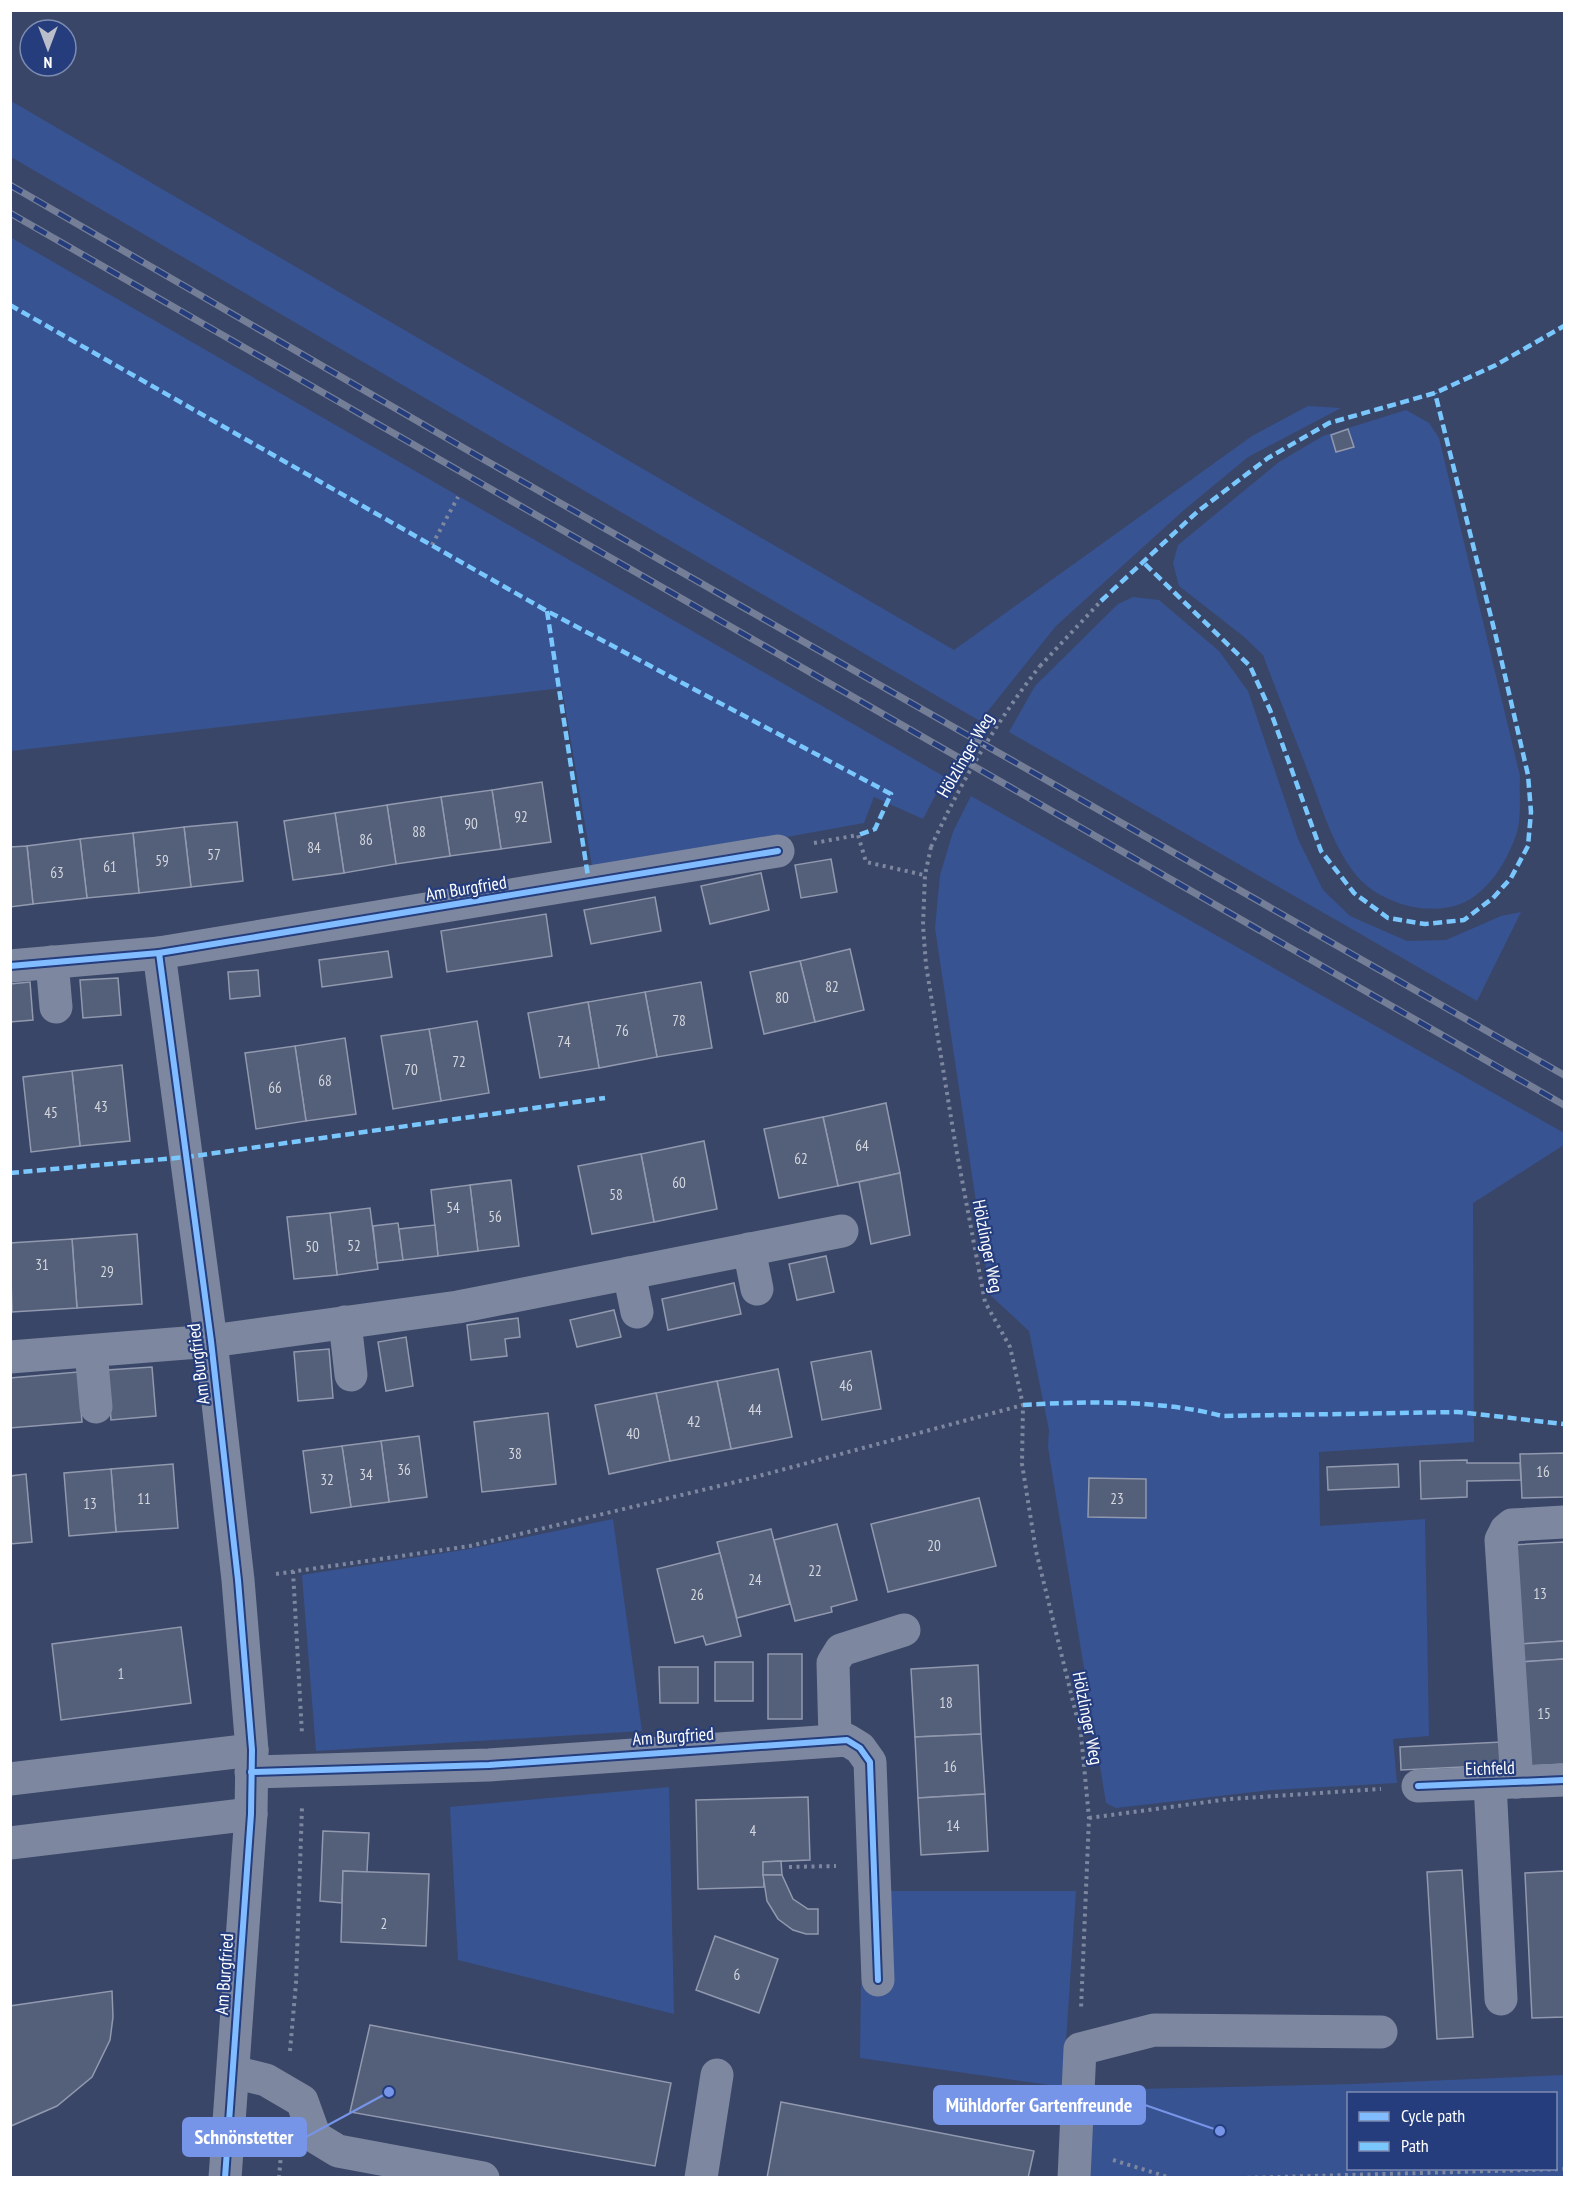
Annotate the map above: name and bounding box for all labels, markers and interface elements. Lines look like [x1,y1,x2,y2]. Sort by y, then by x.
north arrow [18,18,78,78]
text: N [44,53,52,73]
street label: Hölzlinger Weg [931,708,999,802]
house number: 92 [514,807,528,826]
house number: 90 [464,814,478,833]
house number: 88 [412,822,426,841]
house number: 86 [359,830,373,849]
house number: 84 [307,838,321,857]
house number: 57 [207,845,221,864]
house number: 59 [155,851,169,870]
house number: 61 [103,857,117,876]
house number: 63 [50,863,64,882]
street label: Am Burgfried [424,870,508,906]
house number: 82 [825,977,839,996]
house number: 80 [775,988,789,1007]
house number: 78 [672,1011,686,1030]
house number: 76 [615,1021,629,1040]
house number: 74 [557,1032,571,1051]
house number: 72 [452,1052,466,1071]
house number: 70 [404,1060,418,1079]
house number: 68 [318,1071,332,1090]
house number: 66 [268,1078,282,1097]
house number: 43 [94,1097,108,1116]
house number: 45 [44,1103,58,1122]
house number: 64 [855,1136,869,1155]
house number: 62 [794,1149,808,1168]
house number: 60 [672,1173,686,1192]
house number: 58 [609,1185,623,1204]
house number: 54 [446,1198,460,1217]
street label: Hölzlinger Weg [968,1198,1008,1294]
house number: 56 [488,1207,502,1226]
house number: 52 [347,1236,361,1255]
house number: 50 [305,1237,319,1256]
house number: 31 [35,1255,49,1274]
house number: 29 [100,1262,114,1281]
street label: Am Burgfried [182,1322,214,1406]
house number: 46 [839,1376,853,1395]
house number: 44 [748,1400,762,1419]
house number: 42 [687,1412,701,1431]
house number: 40 [626,1424,640,1443]
house number: 38 [508,1444,522,1463]
house number: 36 [397,1460,411,1479]
house number: 16 [1536,1462,1550,1481]
house number: 34 [359,1465,373,1484]
house number: 32 [320,1470,334,1489]
house number: 11 [137,1489,151,1508]
house number: 23 [1110,1489,1124,1508]
house number: 13 [83,1494,97,1513]
house number: 20 [927,1536,941,1555]
house number: 22 [808,1561,822,1580]
house number: 24 [748,1570,762,1589]
house number: 13 [1533,1584,1547,1603]
house number: 26 [690,1585,704,1604]
house number: 1 [118,1664,124,1683]
street label: Hölzlinger Weg [1068,1670,1108,1766]
house number: 18 [939,1693,953,1712]
house number: 15 [1537,1704,1551,1723]
street label: Am Burgfried [631,1722,715,1750]
street label: Eichfeld [1465,1756,1515,1780]
house number: 16 [943,1757,957,1776]
house number: 14 [946,1816,960,1835]
house number: 4 [750,1821,757,1840]
house number: 2 [381,1914,387,1933]
street label: Am Burgfried [210,1932,238,2016]
house number: 6 [734,1965,741,1984]
callout: Mühldorfer Gartenfreunde [934,2086,1145,2124]
text: Mühldorfer Gartenfreunde [946,2092,1132,2118]
legend [1347,2092,1557,2170]
text: Cycle path [1401,2104,1465,2127]
callout: Schnönstetter [183,2118,306,2156]
text: Schnönstetter [195,2124,294,2150]
text: Path [1401,2134,1429,2157]

